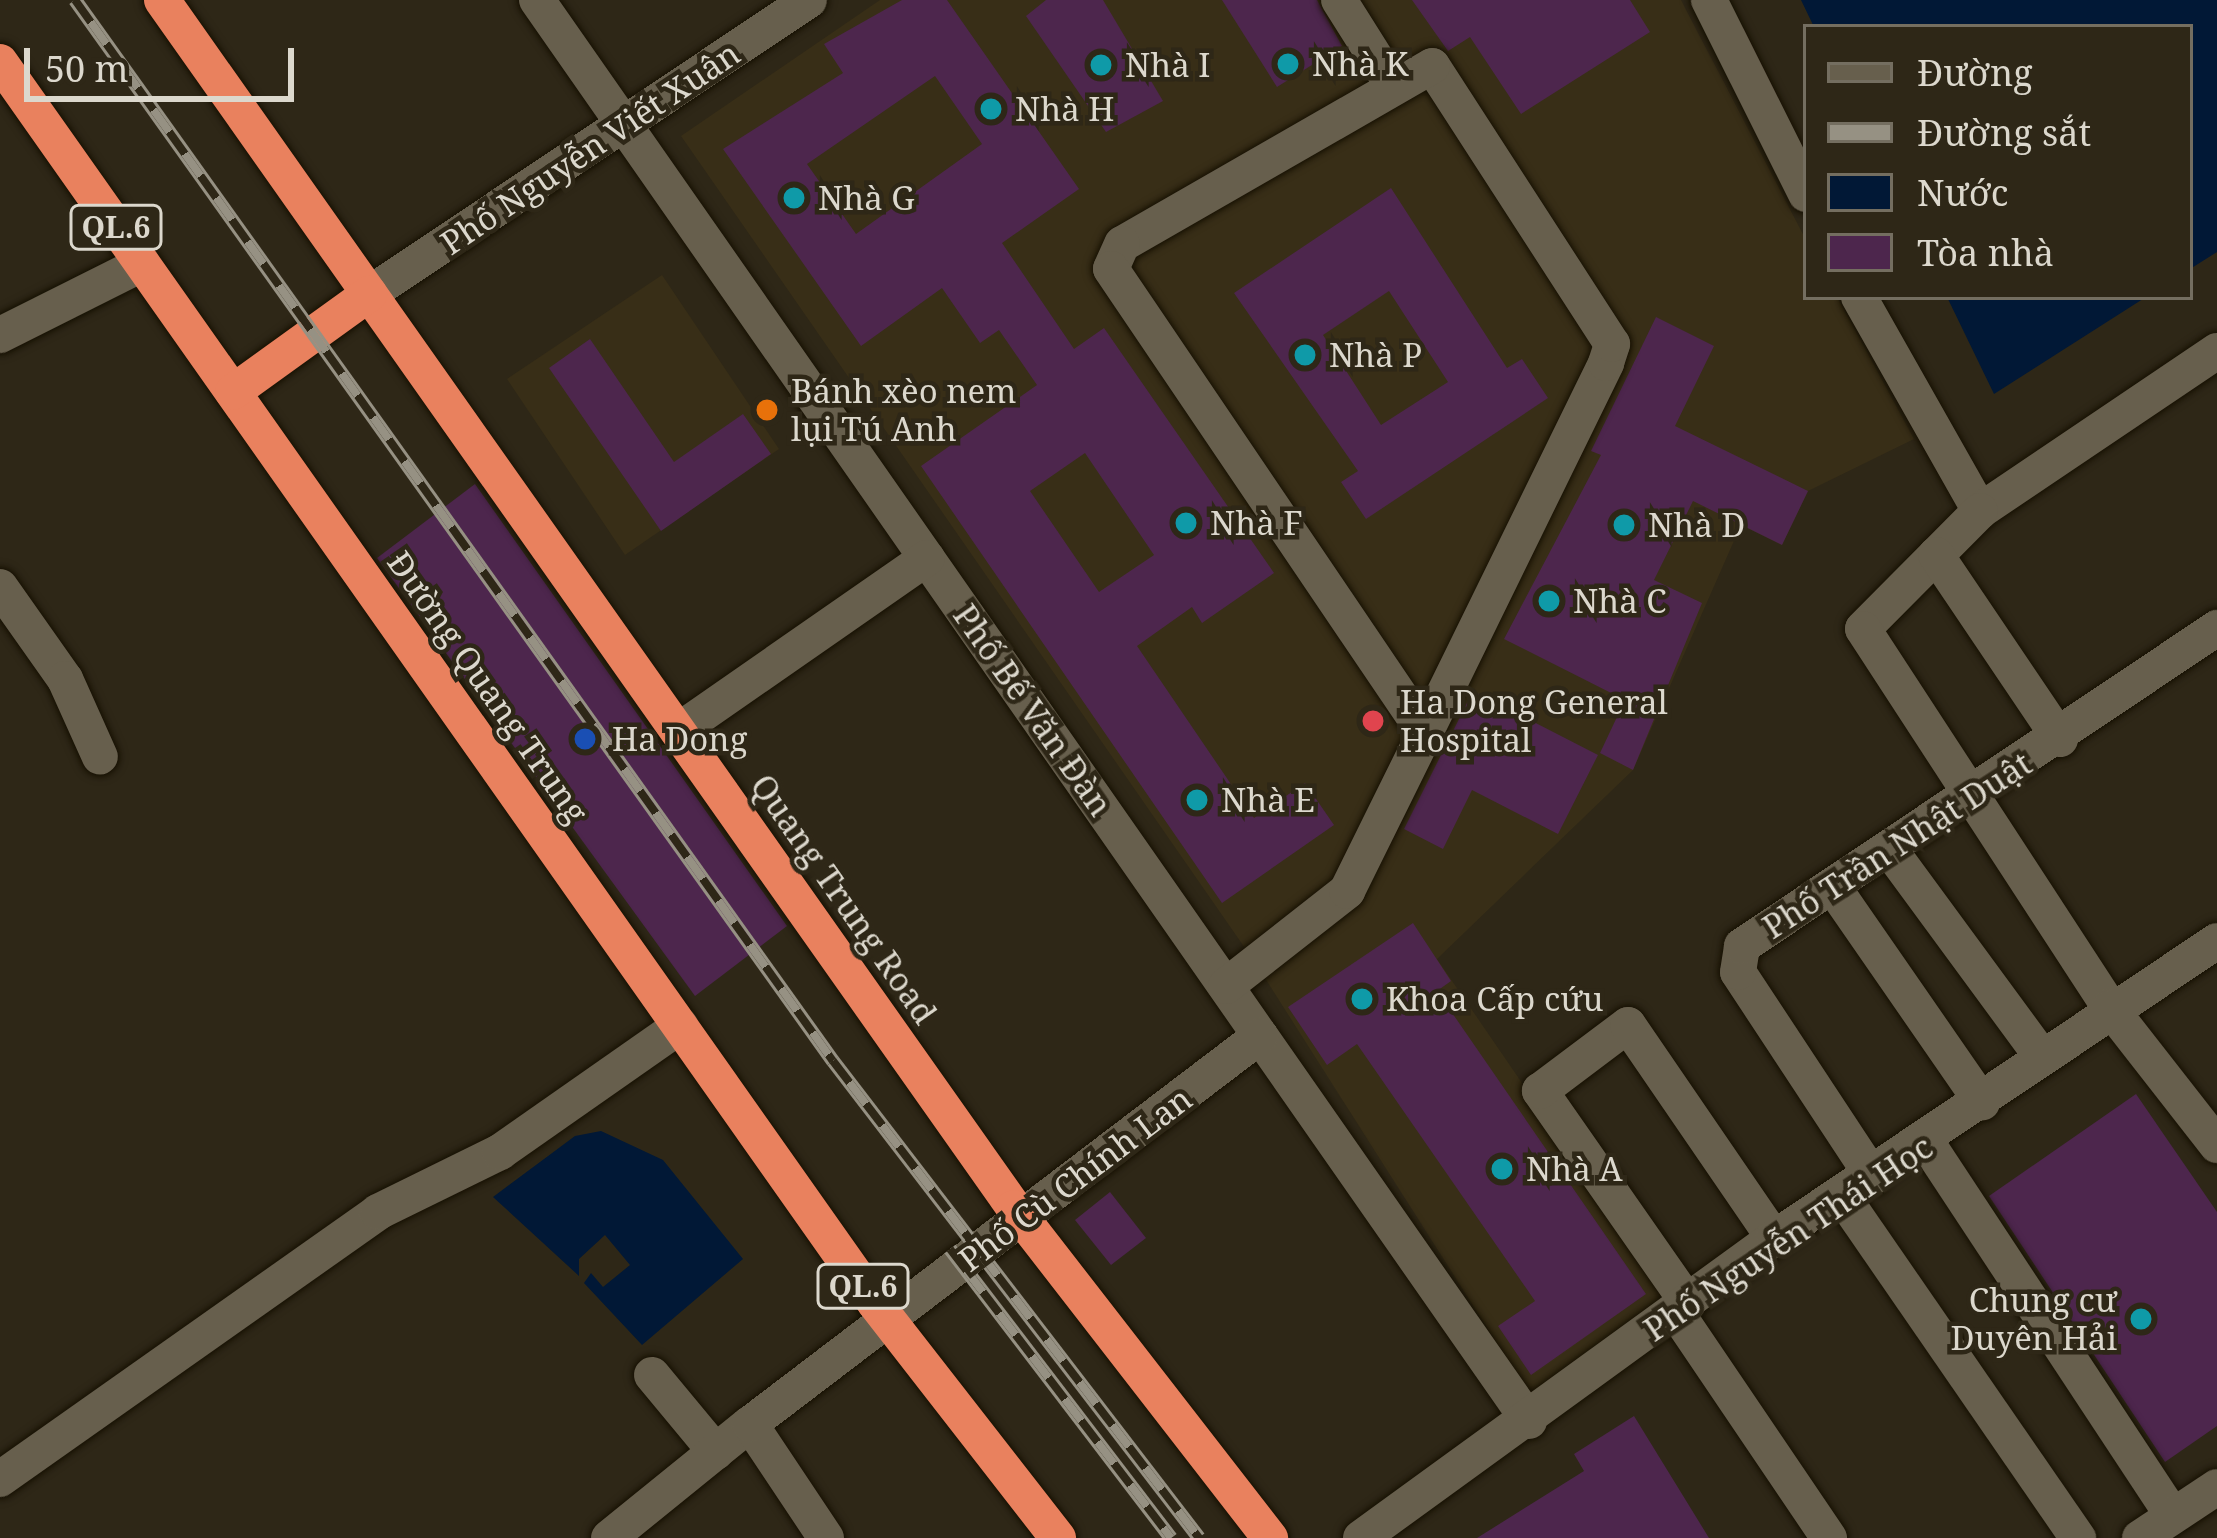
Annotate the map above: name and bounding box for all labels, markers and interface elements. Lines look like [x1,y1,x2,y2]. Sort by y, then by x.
scale bar [30,24,300,98]
legend [1803,24,2193,300]
street label: Phố Nguyễn Viết Xuân [433,33,747,263]
text: 50 m [45,44,129,93]
place label: Nhà K [1312,44,1408,84]
place label: Nhà I [1125,45,1210,85]
text: Đường [1917,48,2033,97]
marker: Nhà K [1275,51,1301,77]
marker: Nhà I [1088,52,1114,78]
place label: Nhà H [1015,89,1114,129]
marker: Nhà H [978,96,1004,122]
text: Đường sắt [1917,108,2091,157]
text: Nước [1917,168,2008,217]
place label: Nhà G [818,178,915,218]
marker: Nhà G [781,185,807,211]
road number: QL.6 [68,203,164,251]
text: Tòa nhà [1917,228,2054,277]
place label: Nhà P [1329,335,1422,375]
marker: Nhà P [1292,342,1318,368]
place label: Bánh xèo nem lụi Tú Anh [791,371,1016,449]
marker: Bánh xèo nem lụi Tú Anh [754,397,780,423]
place label: Nhà F [1210,503,1303,543]
place label: Nhà D [1648,505,1745,545]
marker: Nhà F [1173,510,1199,536]
marker: Nhà D [1611,512,1637,538]
street label: Đường Quang Trung [379,544,597,830]
place label: Nhà C [1573,581,1667,621]
marker: Nhà C [1536,588,1562,614]
street label: Phố Bế Văn Đàn [945,597,1121,823]
place label: Ha Dong General Hospital [1400,682,1668,760]
marker: Ha Dong General Hospital [1357,705,1389,737]
place label: Ha Dong [612,719,747,759]
marker: Ha Dong [569,723,601,755]
street label: Phố Trần Nhật Duật [1755,743,2039,947]
street label: Quang Trung Road [743,767,945,1031]
place label: Nhà E [1221,780,1315,820]
marker: Nhà E [1184,787,1210,813]
place label: Khoa Cấp cứu [1386,979,1603,1019]
marker: Khoa Cấp cứu [1349,986,1375,1012]
street label: Phố Cù Chính Lan [951,1079,1199,1279]
street label: Phố Nguyễn Thái Học [1636,1127,1940,1349]
place label: Nhà A [1526,1149,1623,1189]
marker: Nhà A [1489,1156,1515,1182]
road number: QL.6 [815,1262,911,1310]
place label: Chung cư Duyên Hải [1951,1280,2117,1358]
marker: Chung cư Duyên Hải [2128,1306,2154,1332]

